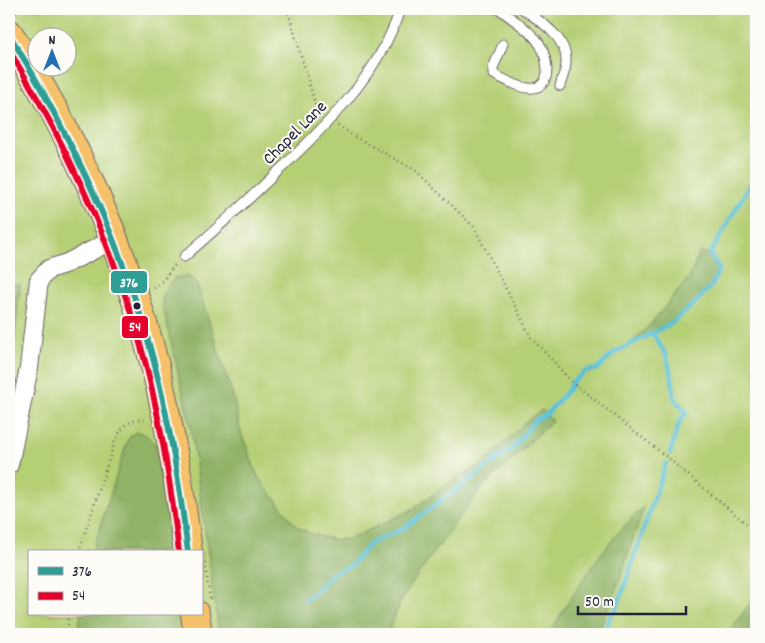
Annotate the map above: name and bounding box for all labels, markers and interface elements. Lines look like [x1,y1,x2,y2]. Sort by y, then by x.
north arrow [28,28,78,78]
text: N [49,31,56,51]
street label: Chapel Lane [258,96,334,172]
line badge: 376 [110,270,148,294]
text: 376 [120,274,138,294]
unlabelled marker [132,301,142,311]
line badge: 54 [121,315,149,339]
text: 54 [129,318,141,338]
legend [28,550,202,616]
text: 376 [72,562,92,584]
scale bar [578,583,685,615]
text: 54 [72,586,85,608]
text: 50 m [585,592,614,614]

